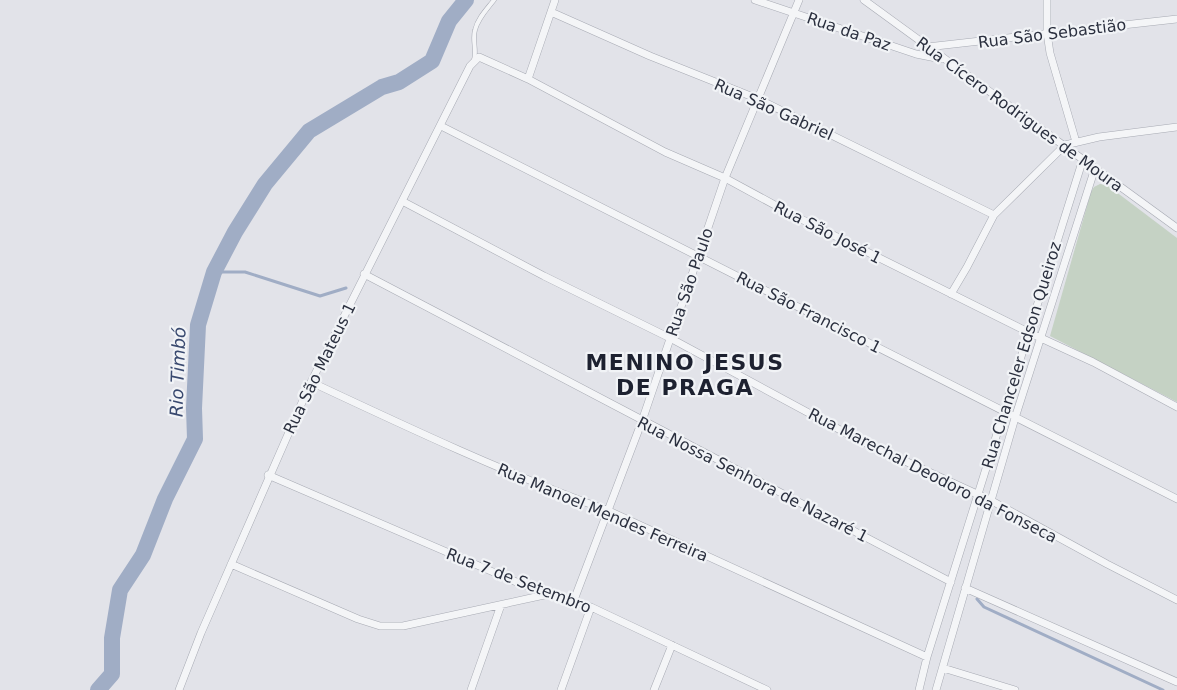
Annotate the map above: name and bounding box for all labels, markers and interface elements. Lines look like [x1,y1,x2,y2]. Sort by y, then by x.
street label: Rua da Paz [804,8,893,55]
street label: Rua São Sebastião [977,15,1127,52]
street label: Rua Cícero Rodrigues de Moura [913,33,1127,196]
street label: Rua São Gabriel [711,75,836,144]
street label: Rua São José 1 [771,197,885,268]
street label: Rua São Paulo [662,225,717,339]
street label: Rua Chanceler Edson Queiroz [978,239,1065,471]
street label: Rua São Francisco 1 [733,268,884,357]
street label: Rua São Mateus 1 [279,299,359,437]
water label: Rio Timbó [165,327,190,417]
district label: MENINO JESUS DE PRAGA [585,350,785,400]
street label: Rua Marechal Deodoro da Fonseca [805,404,1060,547]
street label: Rua Nossa Senhora de Nazaré 1 [634,413,871,546]
street label: Rua Manoel Mendes Ferreira [495,459,711,566]
street label: Rua 7 de Setembro [444,544,594,617]

